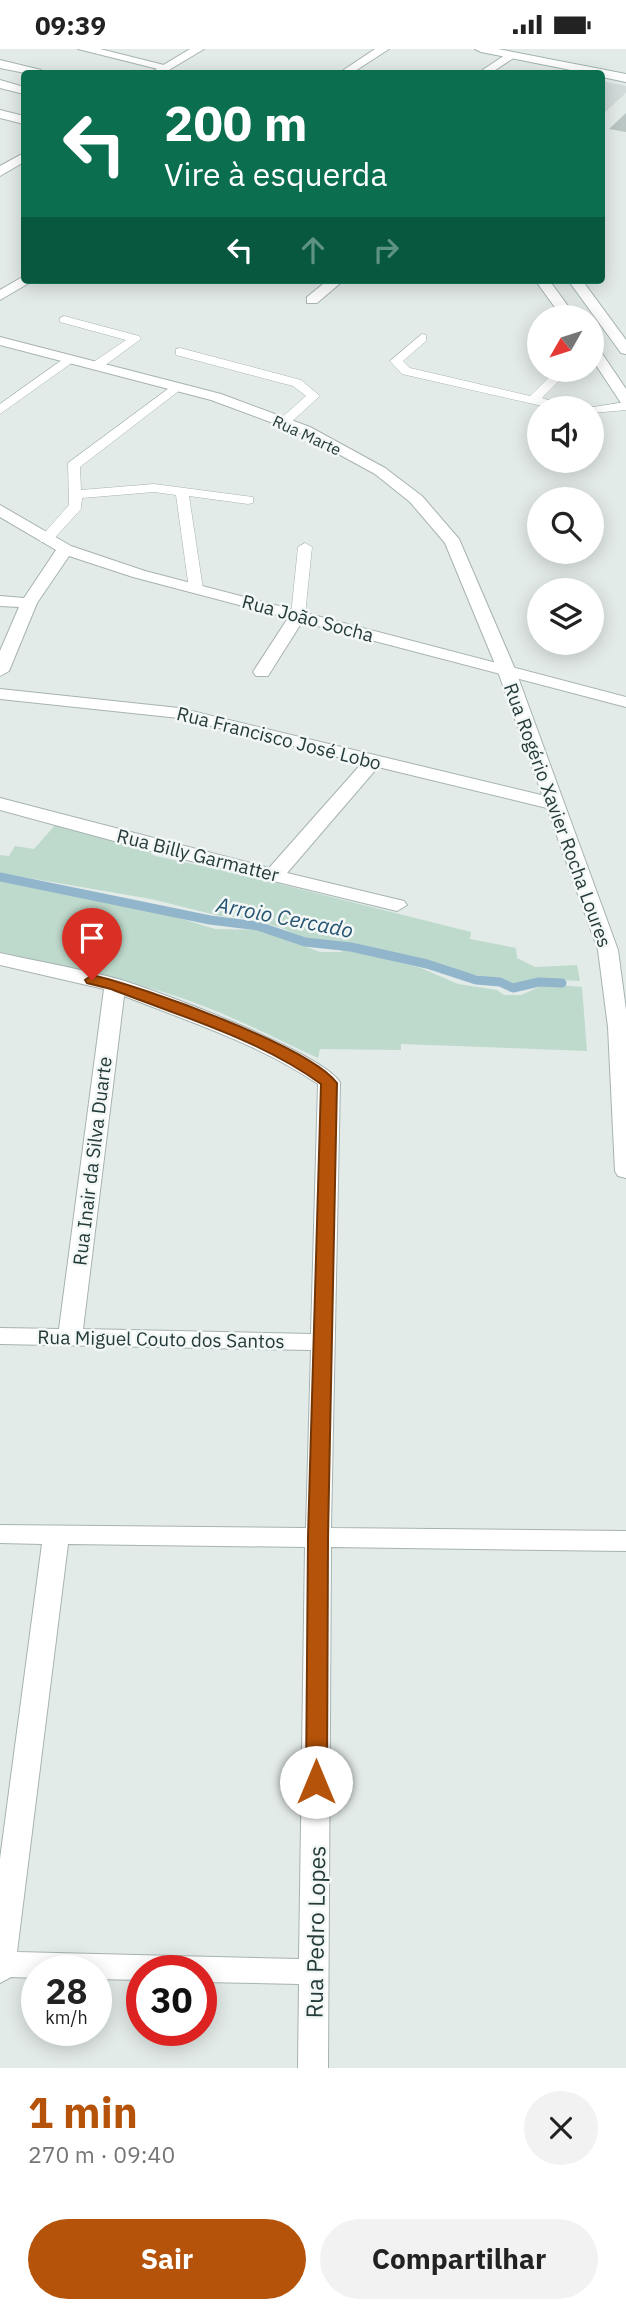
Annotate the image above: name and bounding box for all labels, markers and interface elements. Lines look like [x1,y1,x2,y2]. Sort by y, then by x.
text: 09:39 [35,8,106,42]
text: 200 m [164,91,308,154]
icon: left [49,98,140,189]
text: Vire à esquerda [164,153,388,195]
icon: left [221,231,259,269]
icon: ahead [294,231,332,269]
icon: right [367,231,405,269]
north arrow [527,305,604,381]
map controls [527,305,604,655]
button: sound [527,396,604,473]
street label: Rua Marte [269,410,345,460]
button: search [527,487,604,564]
button: layers [527,578,604,655]
street label: Rua João Socha [240,589,376,647]
street label: Rua Rogério Xavier Rocha Loures [499,680,617,950]
street label: Rua Francisco José Lobo [174,701,384,775]
street label: Rua Billy Garmatter [114,823,282,887]
water label: Arroio Cercado [213,890,356,944]
pin [62,908,122,980]
icon: arrive [73,919,111,957]
street label: Rua Inair da Silva Duarte [67,1055,117,1267]
street label: Rua Miguel Couto dos Santos [37,1325,285,1353]
position arrow [279,1745,353,1819]
street label: Rua Pedro Lopes [298,1845,332,2019]
speed limit sign: 30 [126,1955,217,2046]
text: 28 [45,1968,88,2014]
text: km/h [45,2006,88,2029]
text: 1 min [28,2085,138,2140]
button: close [524,2091,598,2165]
text: 270 m · 09:40 [28,2139,175,2169]
button: Sair [28,2219,306,2299]
button: Compartilhar [320,2219,598,2299]

